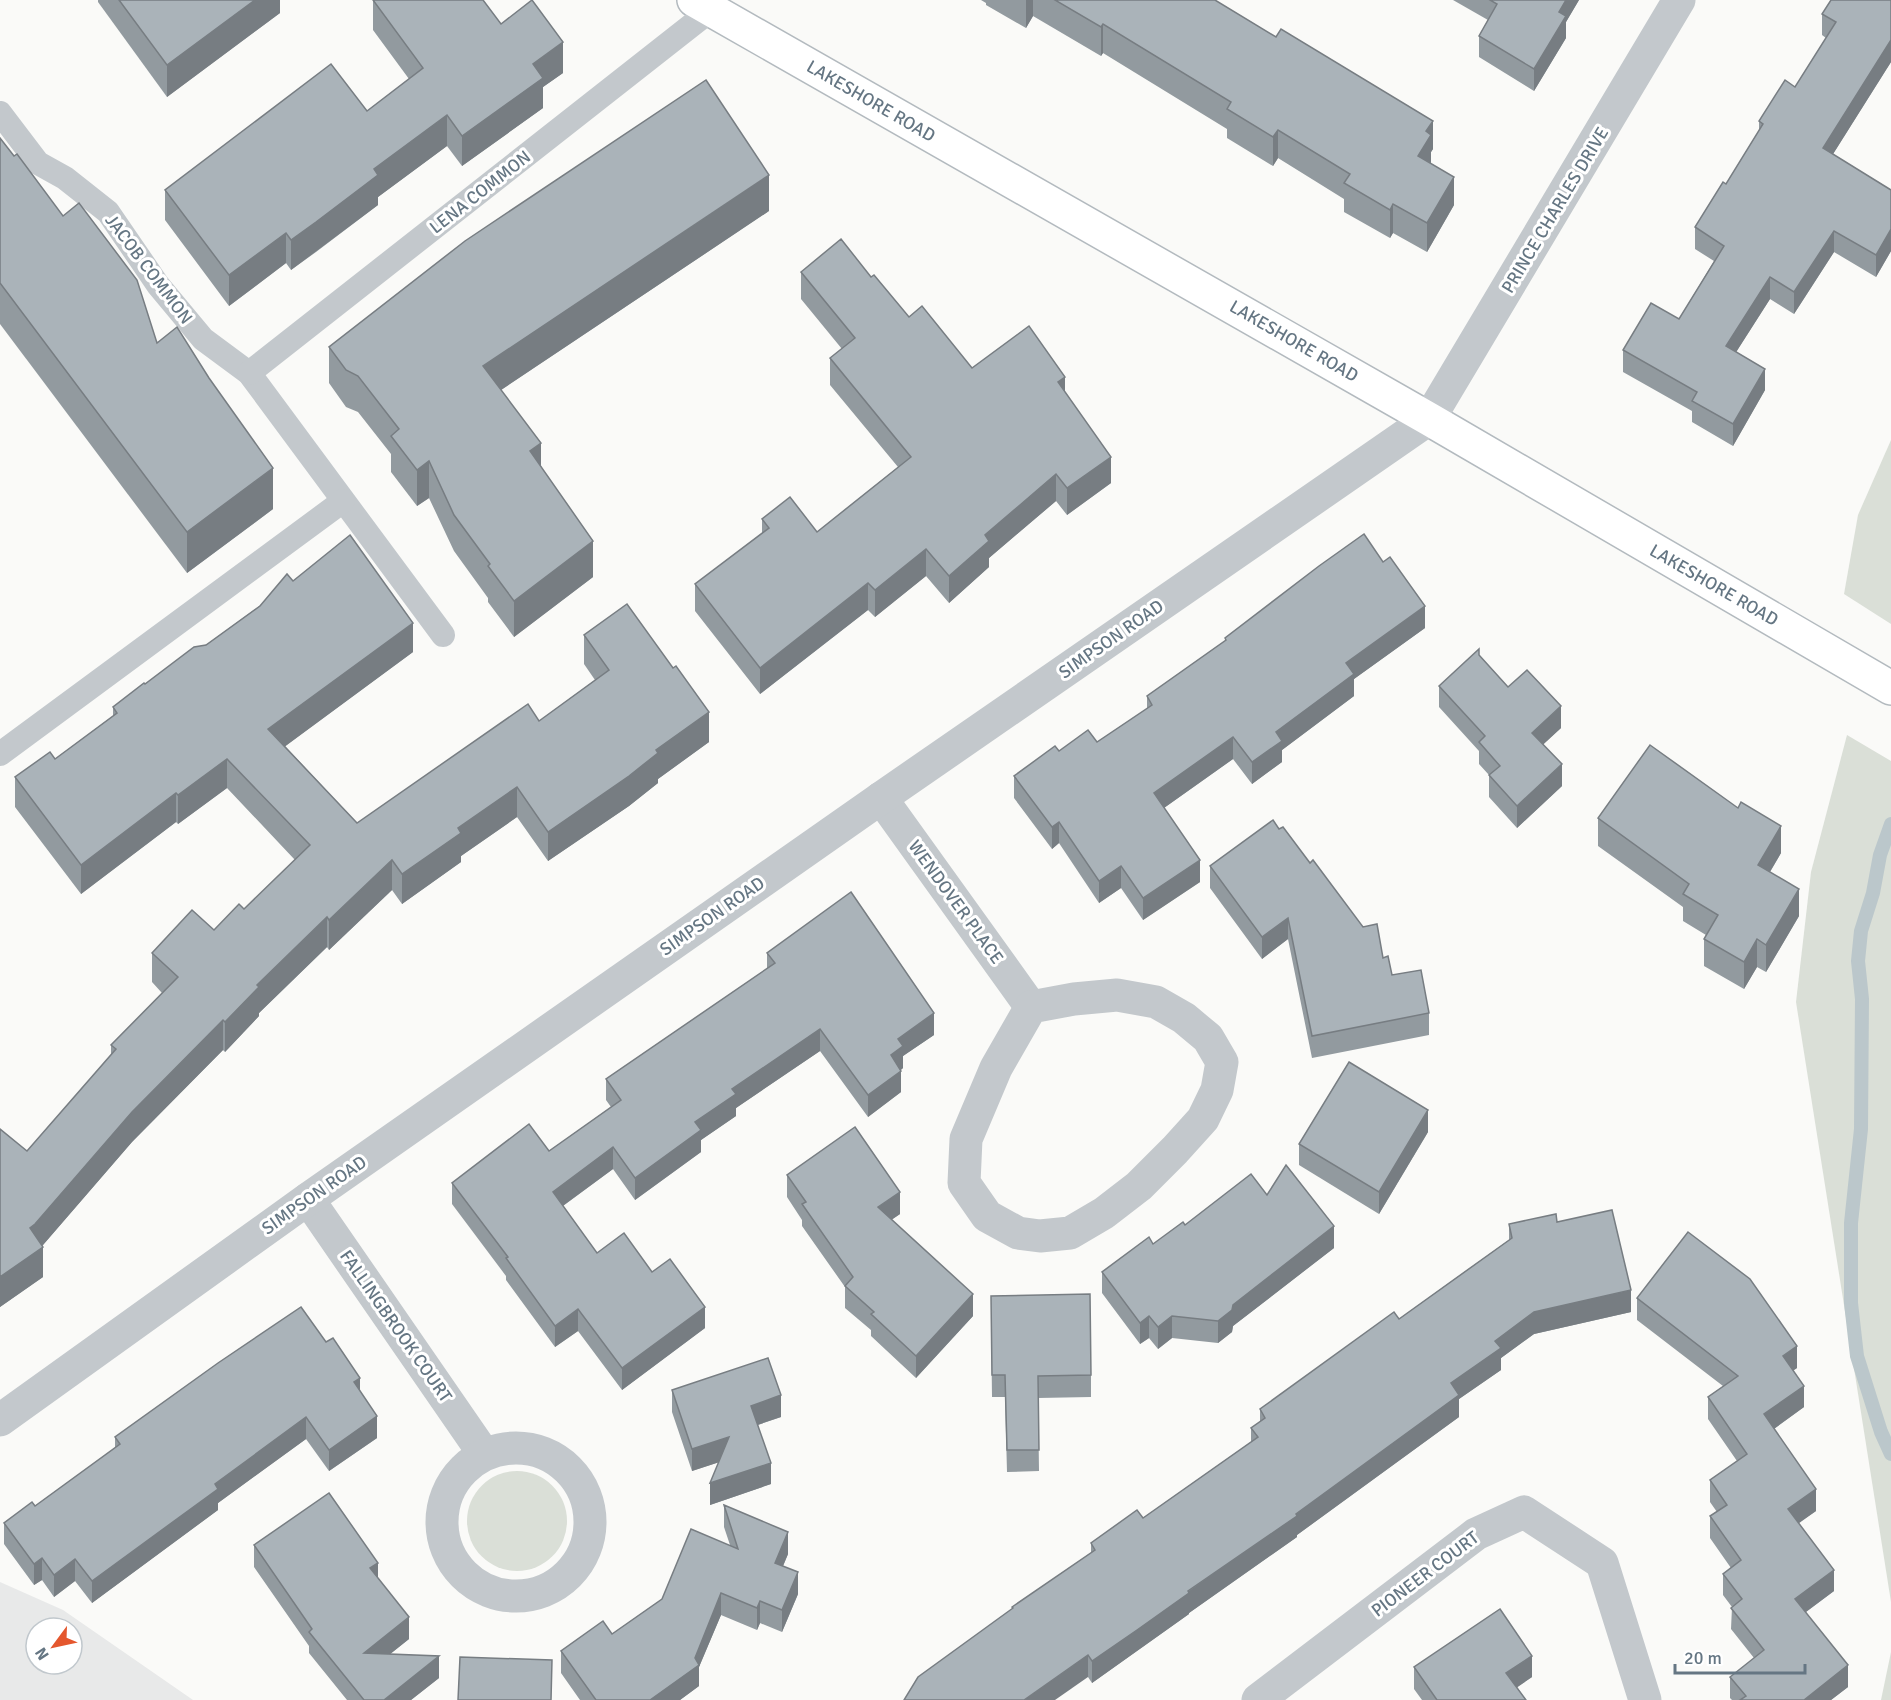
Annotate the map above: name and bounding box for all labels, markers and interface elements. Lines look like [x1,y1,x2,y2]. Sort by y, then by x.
street label: LAKESHORE ROAD [803,55,939,147]
street label: PRINCE CHARLES DRIVE [1497,123,1613,297]
street label: LENA COMMON [425,146,535,238]
street label: JACOB COMMON [101,210,197,328]
street label: LAKESHORE ROAD [1226,295,1362,387]
street label: LAKESHORE ROAD [1646,539,1782,631]
street label: SIMPSON ROAD [1054,595,1168,683]
street label: WENDOVER PLACE [904,836,1008,968]
street label: SIMPSON ROAD [655,872,769,960]
street label: SIMPSON ROAD [257,1151,371,1239]
street label: FALLINGBROOK COURT [335,1246,457,1406]
street label: PIONEER COURT [1367,1526,1483,1622]
north arrow [24,1616,84,1676]
scale bar [1675,1637,1806,1675]
text: N [31,1644,54,1664]
text: 20 m [1684,1647,1722,1669]

